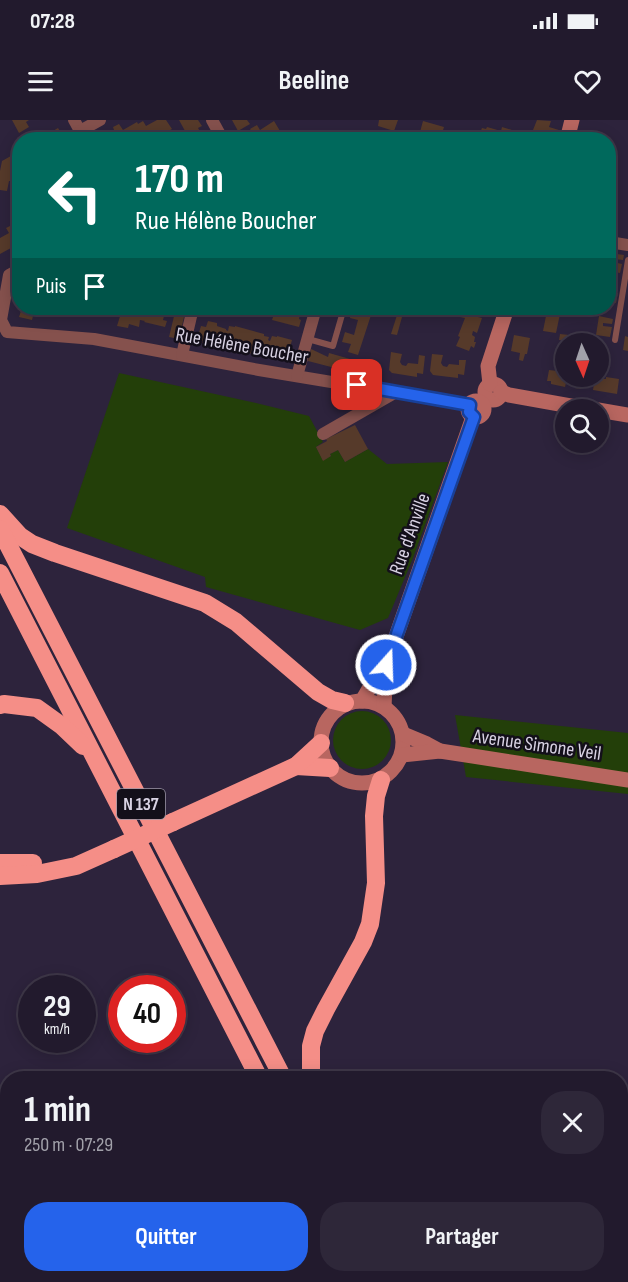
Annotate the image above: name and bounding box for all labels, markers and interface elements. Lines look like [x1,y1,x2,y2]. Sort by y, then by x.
text: 07:28 [30,8,75,35]
icon: menu [24,65,57,98]
text: Beeline [279,65,349,97]
icon: heart [571,65,604,98]
text: 170 m [135,154,224,205]
icon: left [36,156,114,234]
text: Rue Hélène Boucher [135,205,317,237]
icon: arrive [78,270,111,303]
text: Puis [36,273,66,300]
street label: Rue Hélène Boucher [174,323,311,370]
north arrow [555,333,609,387]
map controls [555,333,609,453]
pin [331,359,382,410]
icon: arrive [340,368,373,401]
button: search [555,399,609,453]
street label: Rue d'Anville [384,490,436,578]
position arrow [354,633,418,697]
street label: Avenue Simone Veil [470,724,603,766]
road number: N 137 [117,789,165,819]
speed limit sign: 40 [108,975,186,1053]
text: 29 [43,989,71,1025]
text: km/h [44,1020,70,1039]
text: 1 min [24,1089,91,1132]
button: close [541,1091,604,1154]
text: 250 m · 07:29 [24,1133,113,1157]
button: Quitter [24,1202,308,1271]
button: Partager [320,1202,604,1271]

